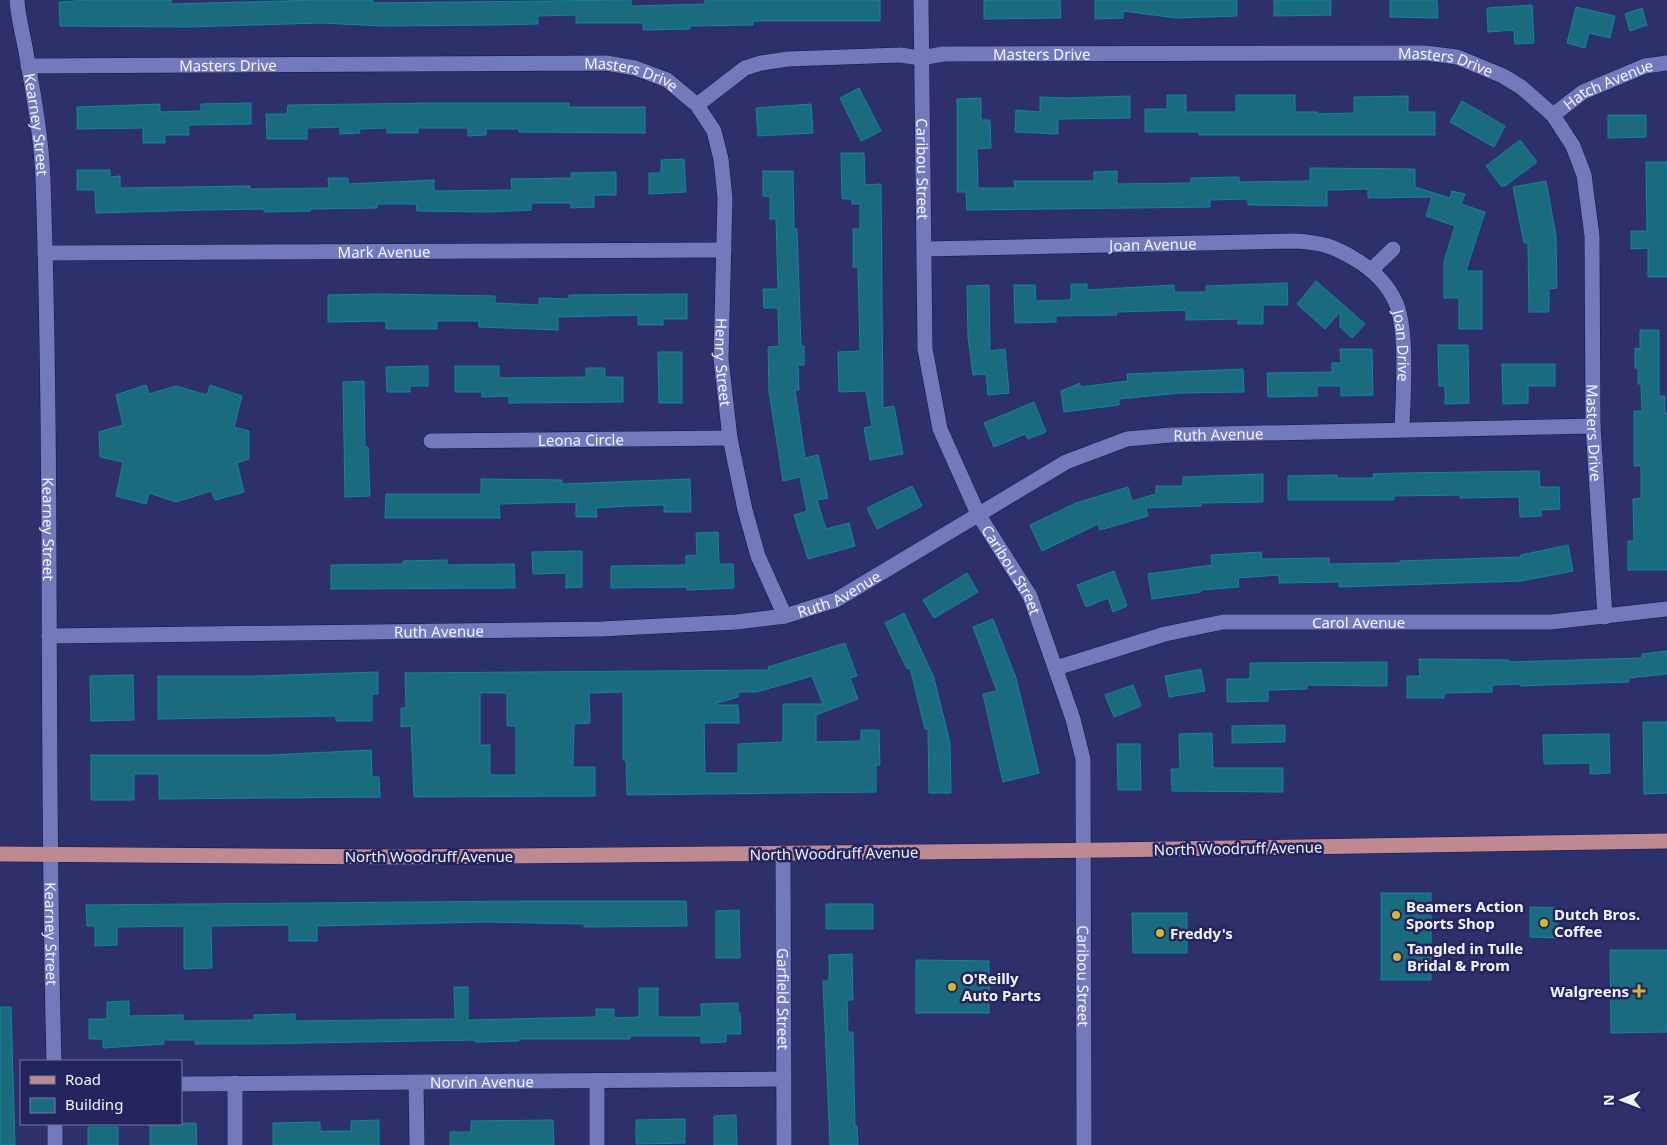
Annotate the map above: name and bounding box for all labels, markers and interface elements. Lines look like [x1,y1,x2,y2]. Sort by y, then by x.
street label: Masters Drive [1398,43,1496,81]
street label: Masters Drive [993,44,1090,64]
street label: Masters Drive [584,53,683,95]
street label: Masters Drive [179,55,277,75]
street label: Hatch Avenue [1559,55,1654,114]
street label: Kearney Street [20,71,53,177]
street label: Caribou Street [912,118,934,220]
street label: Joan Avenue [1107,233,1197,255]
street label: Mark Avenue [338,241,430,262]
street label: Joan Drive [1388,306,1414,382]
street label: Henry Street [711,318,736,408]
street label: Masters Drive [1583,384,1606,482]
street label: Ruth Avenue [1173,423,1264,445]
street label: Leona Circle [538,429,624,450]
street label: Kearney Street [39,477,59,581]
street label: Caribou Street [977,521,1046,618]
street label: Ruth Avenue [795,566,884,622]
street label: Carol Avenue [1312,612,1405,632]
street label: Ruth Avenue [394,620,484,642]
street label: North Woodruff Avenue [1154,837,1322,859]
street label: North Woodruff Avenue [750,842,918,864]
street label: North Woodruff Avenue [345,846,513,866]
street label: Kearney Street [41,882,62,986]
place label: Beamers Action Sports Shop [1406,896,1524,933]
place label: Dutch Bros. Coffee [1554,904,1640,941]
marker: Beamers Action Sports Shop [1390,909,1402,921]
marker: Dutch Bros. Coffee [1538,917,1550,929]
place label: Freddy's [1170,923,1233,943]
street label: Caribou Street [1073,925,1094,1027]
marker: Freddy's [1154,927,1166,939]
place label: Tangled in Tulle Bridal & Prom [1407,938,1523,975]
street label: Garfield Street [773,948,794,1051]
marker: Tangled in Tulle Bridal & Prom [1391,951,1403,963]
place label: O'Reilly Auto Parts [962,968,1041,1005]
marker: O'Reilly Auto Parts [946,981,958,993]
place label: Walgreens [1550,981,1629,1001]
marker: Walgreens [1633,985,1645,997]
legend [20,1060,182,1125]
text: Road [65,1069,101,1089]
street label: Norvin Avenue [430,1071,534,1092]
north arrow [1597,1075,1647,1125]
text: Building [65,1094,123,1114]
text: N [1599,1094,1618,1106]

